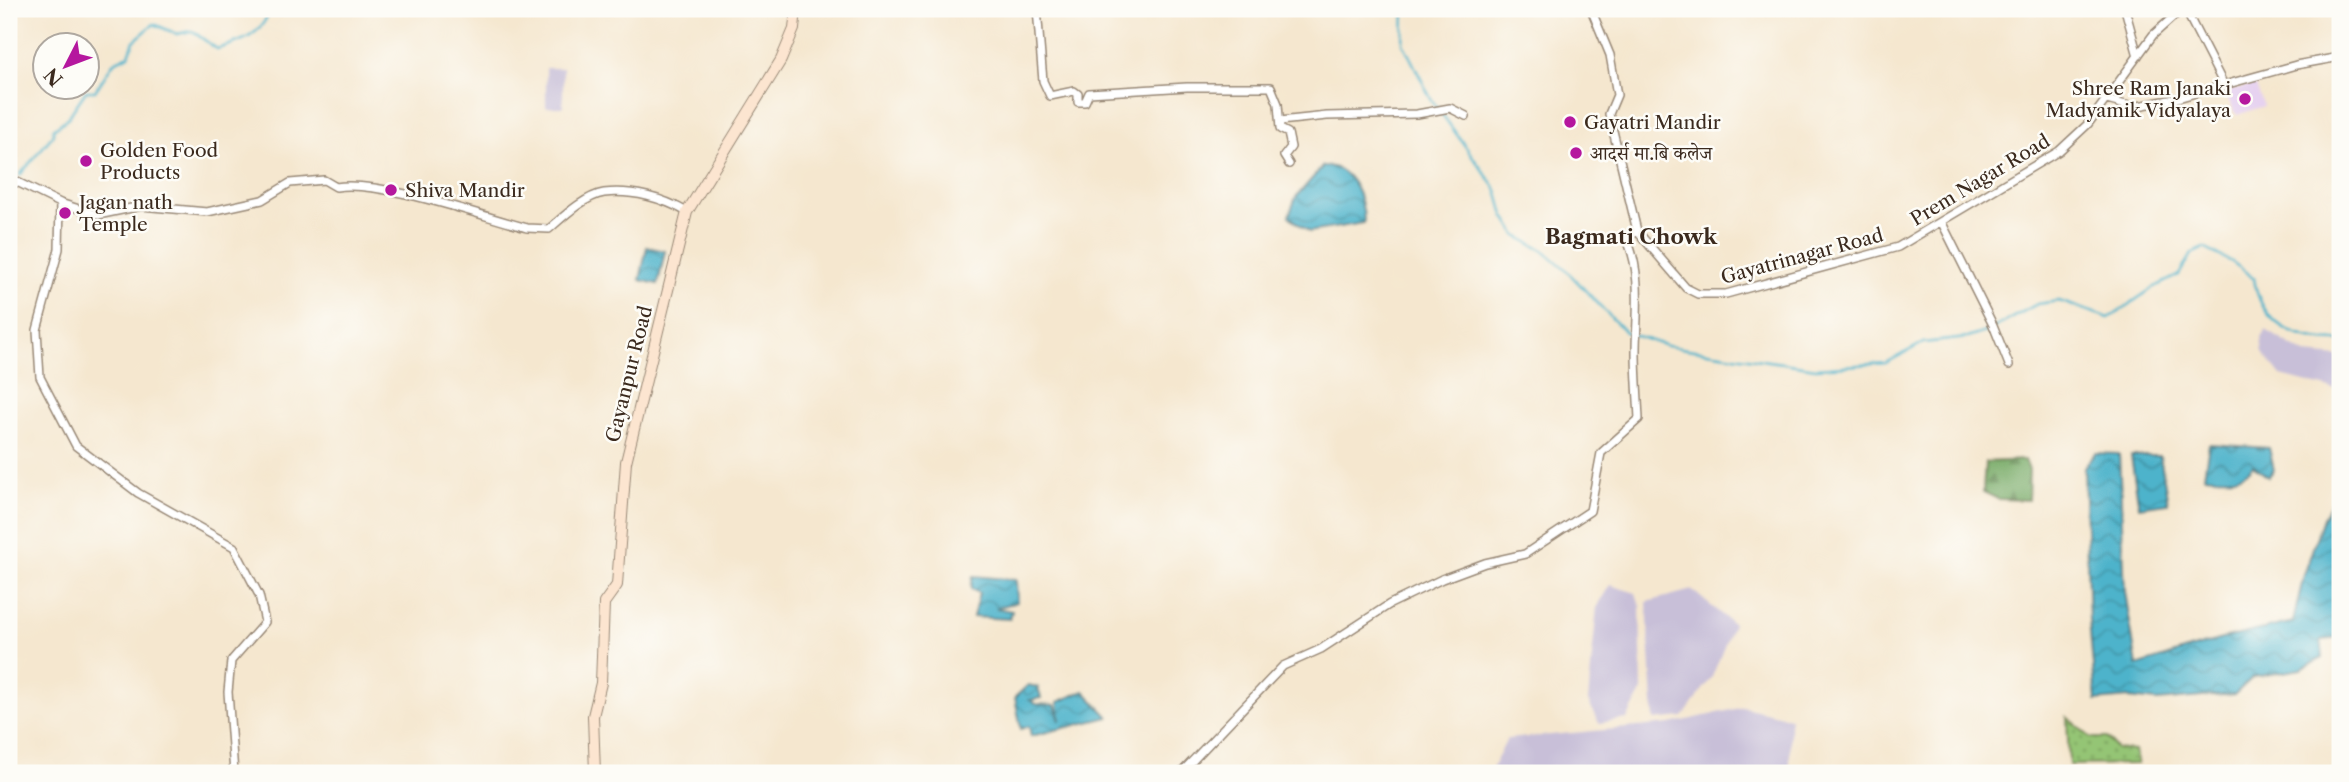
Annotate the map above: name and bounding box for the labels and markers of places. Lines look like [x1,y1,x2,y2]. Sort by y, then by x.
place label: Shree Ram Janaki Madyamik Vidyalaya [2046,77,2231,122]
marker: Shree Ram Janaki Madyamik Vidyalaya [2237,91,2253,107]
place label: Gayatri Mandir [1584,111,1721,134]
marker: Gayatri Mandir [1562,114,1578,130]
place label: Golden Food Products [100,139,219,184]
place label: आदर्स मा.बि कलेज [1590,142,1713,165]
marker: आदर्स मा.बि कलेज [1568,145,1584,161]
marker: Golden Food Products [78,153,94,169]
place label: Shiva Mandir [405,179,525,202]
marker: Shiva Mandir [383,182,399,198]
place label: Jagan nath Temple [76,191,173,236]
marker: Jagan nath Temple [57,205,73,221]

